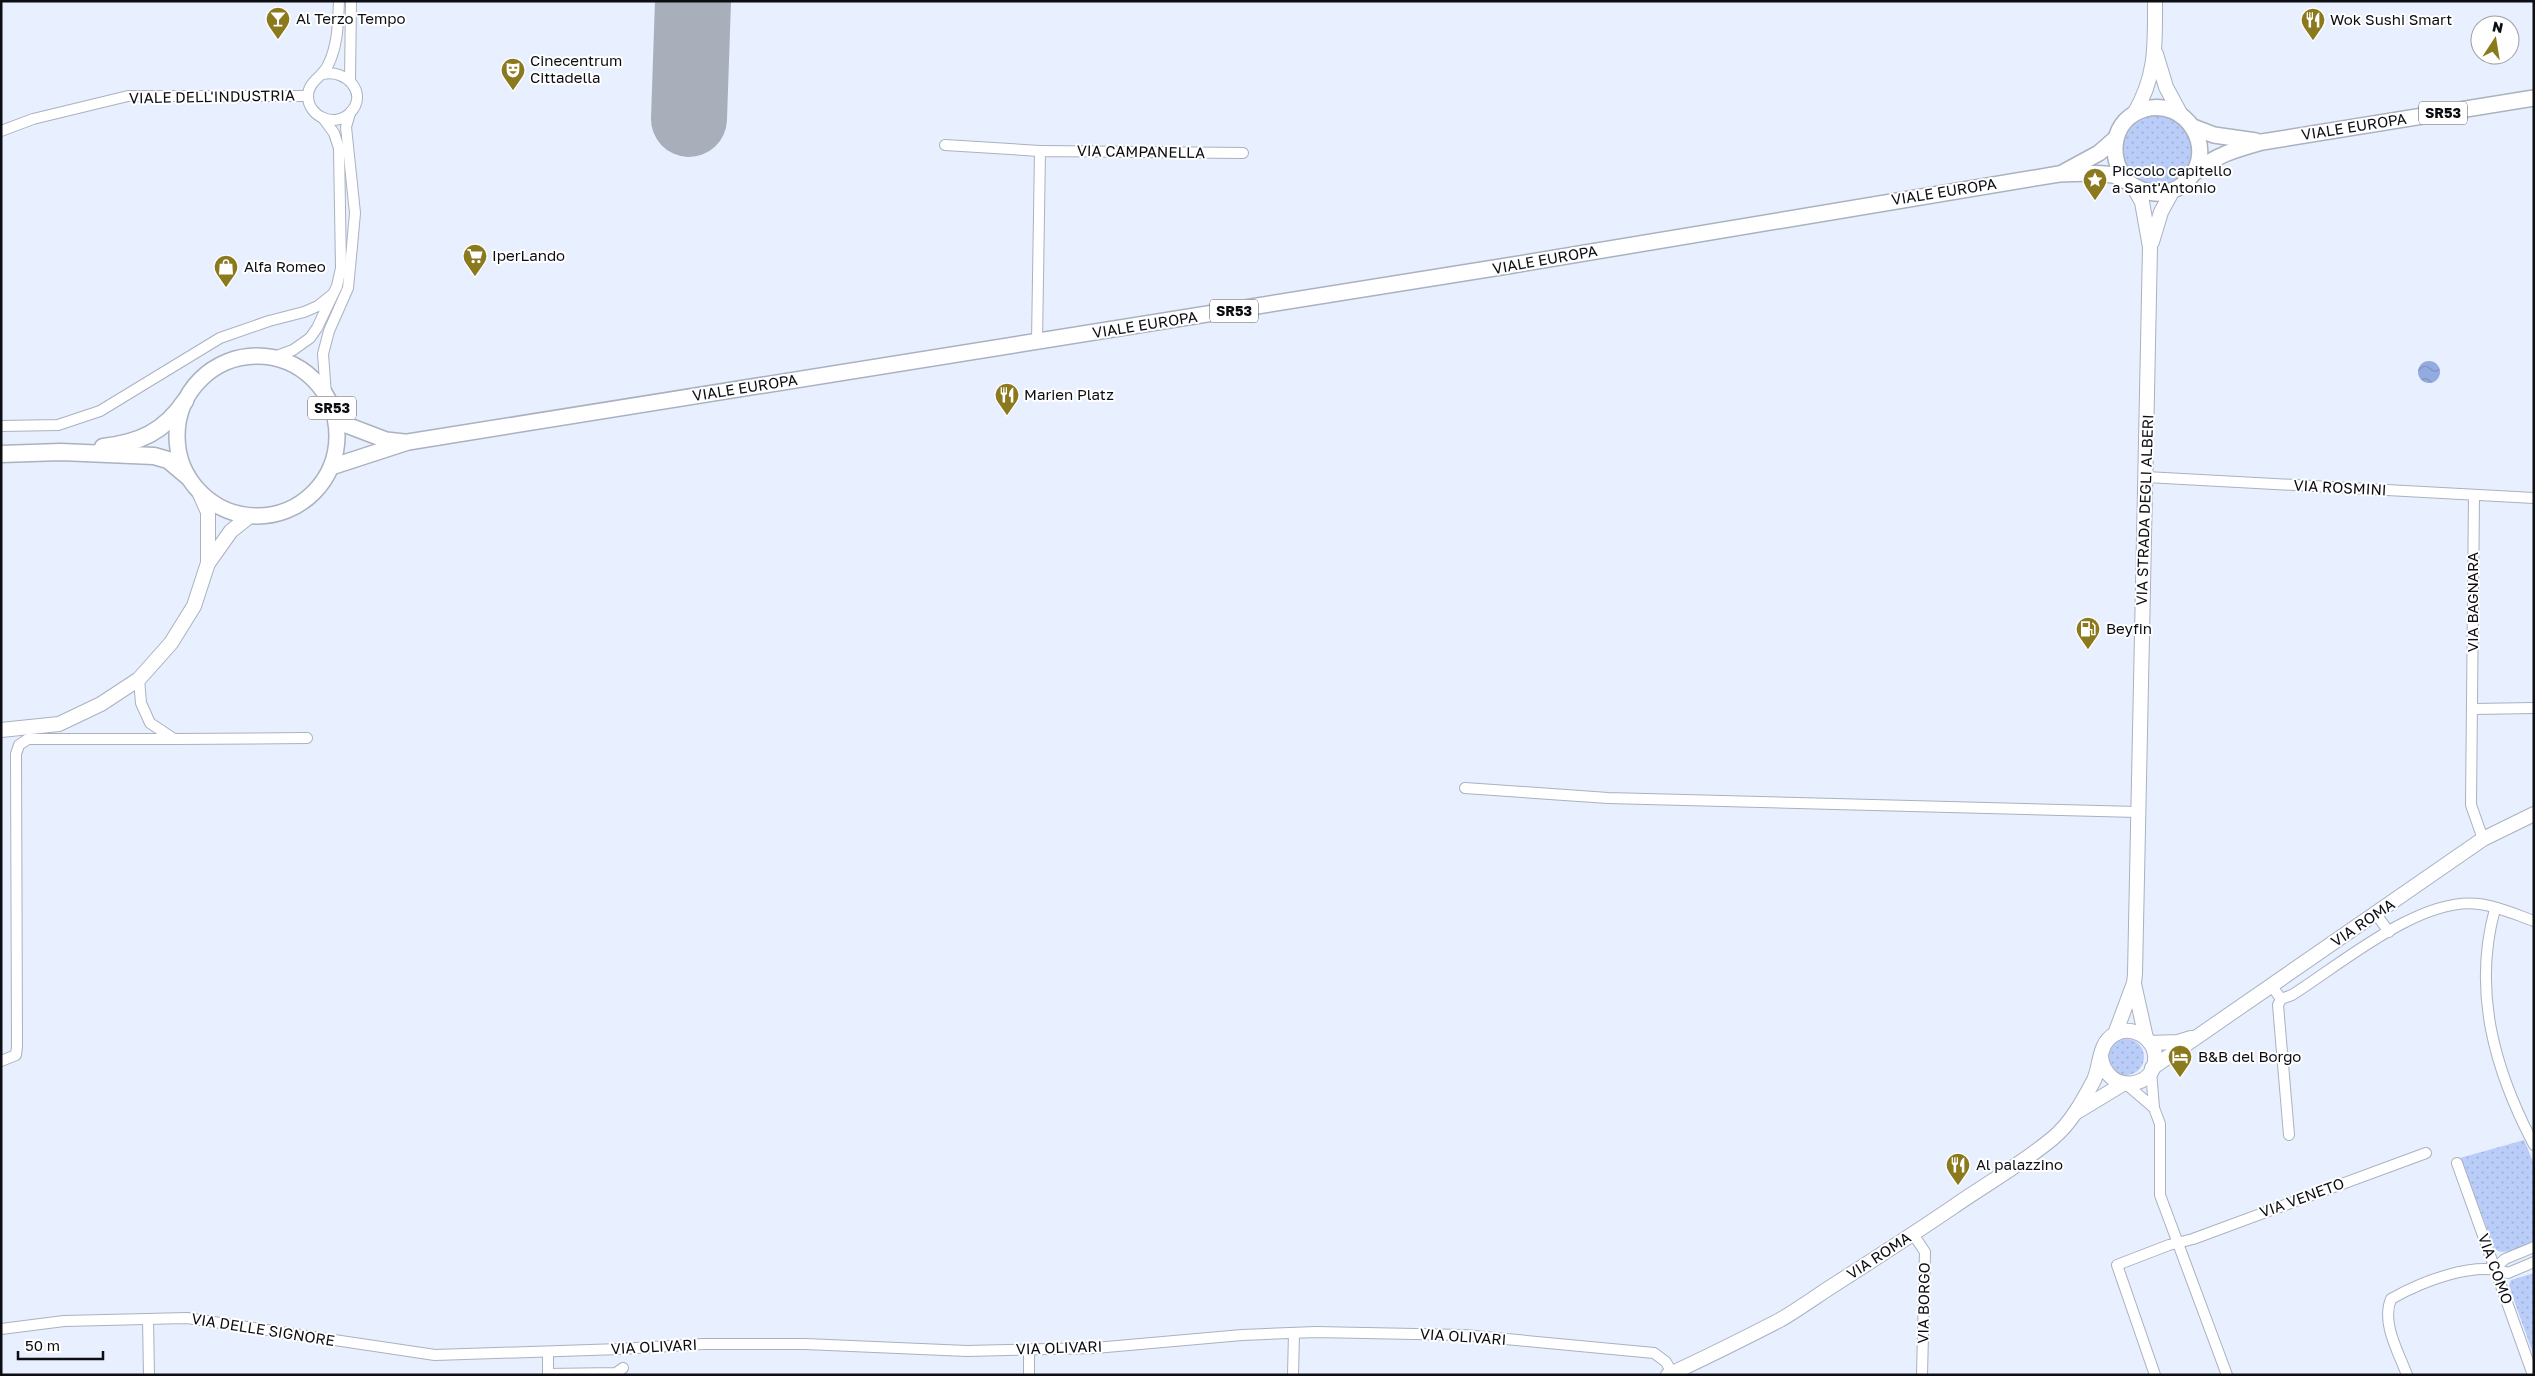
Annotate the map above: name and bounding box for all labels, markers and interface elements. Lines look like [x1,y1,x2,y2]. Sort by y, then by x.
bar icon: Al Terzo Tempo [265,6,291,40]
restaurant icon: Wok Sushi Smart [2300,7,2326,41]
place label: Al Terzo Tempo [296,9,406,27]
place label: Wok Sushi Smart [2330,10,2452,28]
north arrow [2470,15,2520,65]
text: N [2491,17,2505,36]
place label: Cinecentrum Cittadella [530,51,622,86]
theatre icon: Cinecentrum Cittadella [500,57,526,91]
street label: VIALE DELL'INDUSTRIA [129,86,295,106]
road number: SR53 [2419,102,2467,125]
street label: VIALE EUROPA [2300,109,2408,143]
street label: VIA CAMPANELLA [1077,141,1205,161]
place label: Piccolo capitello a Sant'Antonio [2112,161,2232,196]
place icon: Piccolo capitello a Sant'Antonio [2082,167,2108,201]
street label: VIALE EUROPA [1890,174,1998,208]
street label: VIALE EUROPA [1491,241,1599,277]
supermarket icon: IperLando [462,243,488,277]
place label: IperLando [492,246,565,264]
shop icon: Alfa Romeo [213,254,239,288]
place label: Alfa Romeo [244,257,326,275]
road number: SR53 [1210,300,1258,322]
street label: VIALE EUROPA [1091,307,1199,341]
street label: VIALE EUROPA [691,370,799,404]
restaurant icon: Marien Platz [994,382,1020,416]
place label: Marien Platz [1024,385,1114,403]
road number: SR53 [308,396,356,419]
street label: VIA STRADA DEGLI ALBERI [2132,414,2156,606]
street label: VIA ROSMINI [2293,476,2387,498]
street label: VIA BAGNARA [2463,552,2481,652]
fuel station icon: Beyfin [2075,616,2101,650]
place label: Beyfin [2106,619,2152,637]
street label: VIA ROMA [2327,894,2398,950]
hotel icon: B&B del Borgo [2167,1044,2193,1078]
place label: B&B del Borgo [2198,1047,2301,1065]
restaurant icon: Al palazzino [1945,1152,1971,1186]
place label: Al palazzino [1976,1155,2063,1173]
street label: VIA VENETO [2257,1173,2346,1221]
street label: VIA ROMA [1843,1228,1914,1283]
street label: VIA COMO [2475,1231,2517,1306]
street label: VIA BORGO [1913,1262,1933,1344]
street label: VIA DELLE SIGNORE [190,1309,336,1349]
street label: VIA OLIVARI [1419,1324,1507,1348]
scale bar [18,1328,102,1360]
street label: VIA OLIVARI [610,1335,698,1357]
text: 50 m [25,1336,60,1354]
street label: VIA OLIVARI [1015,1336,1103,1358]

